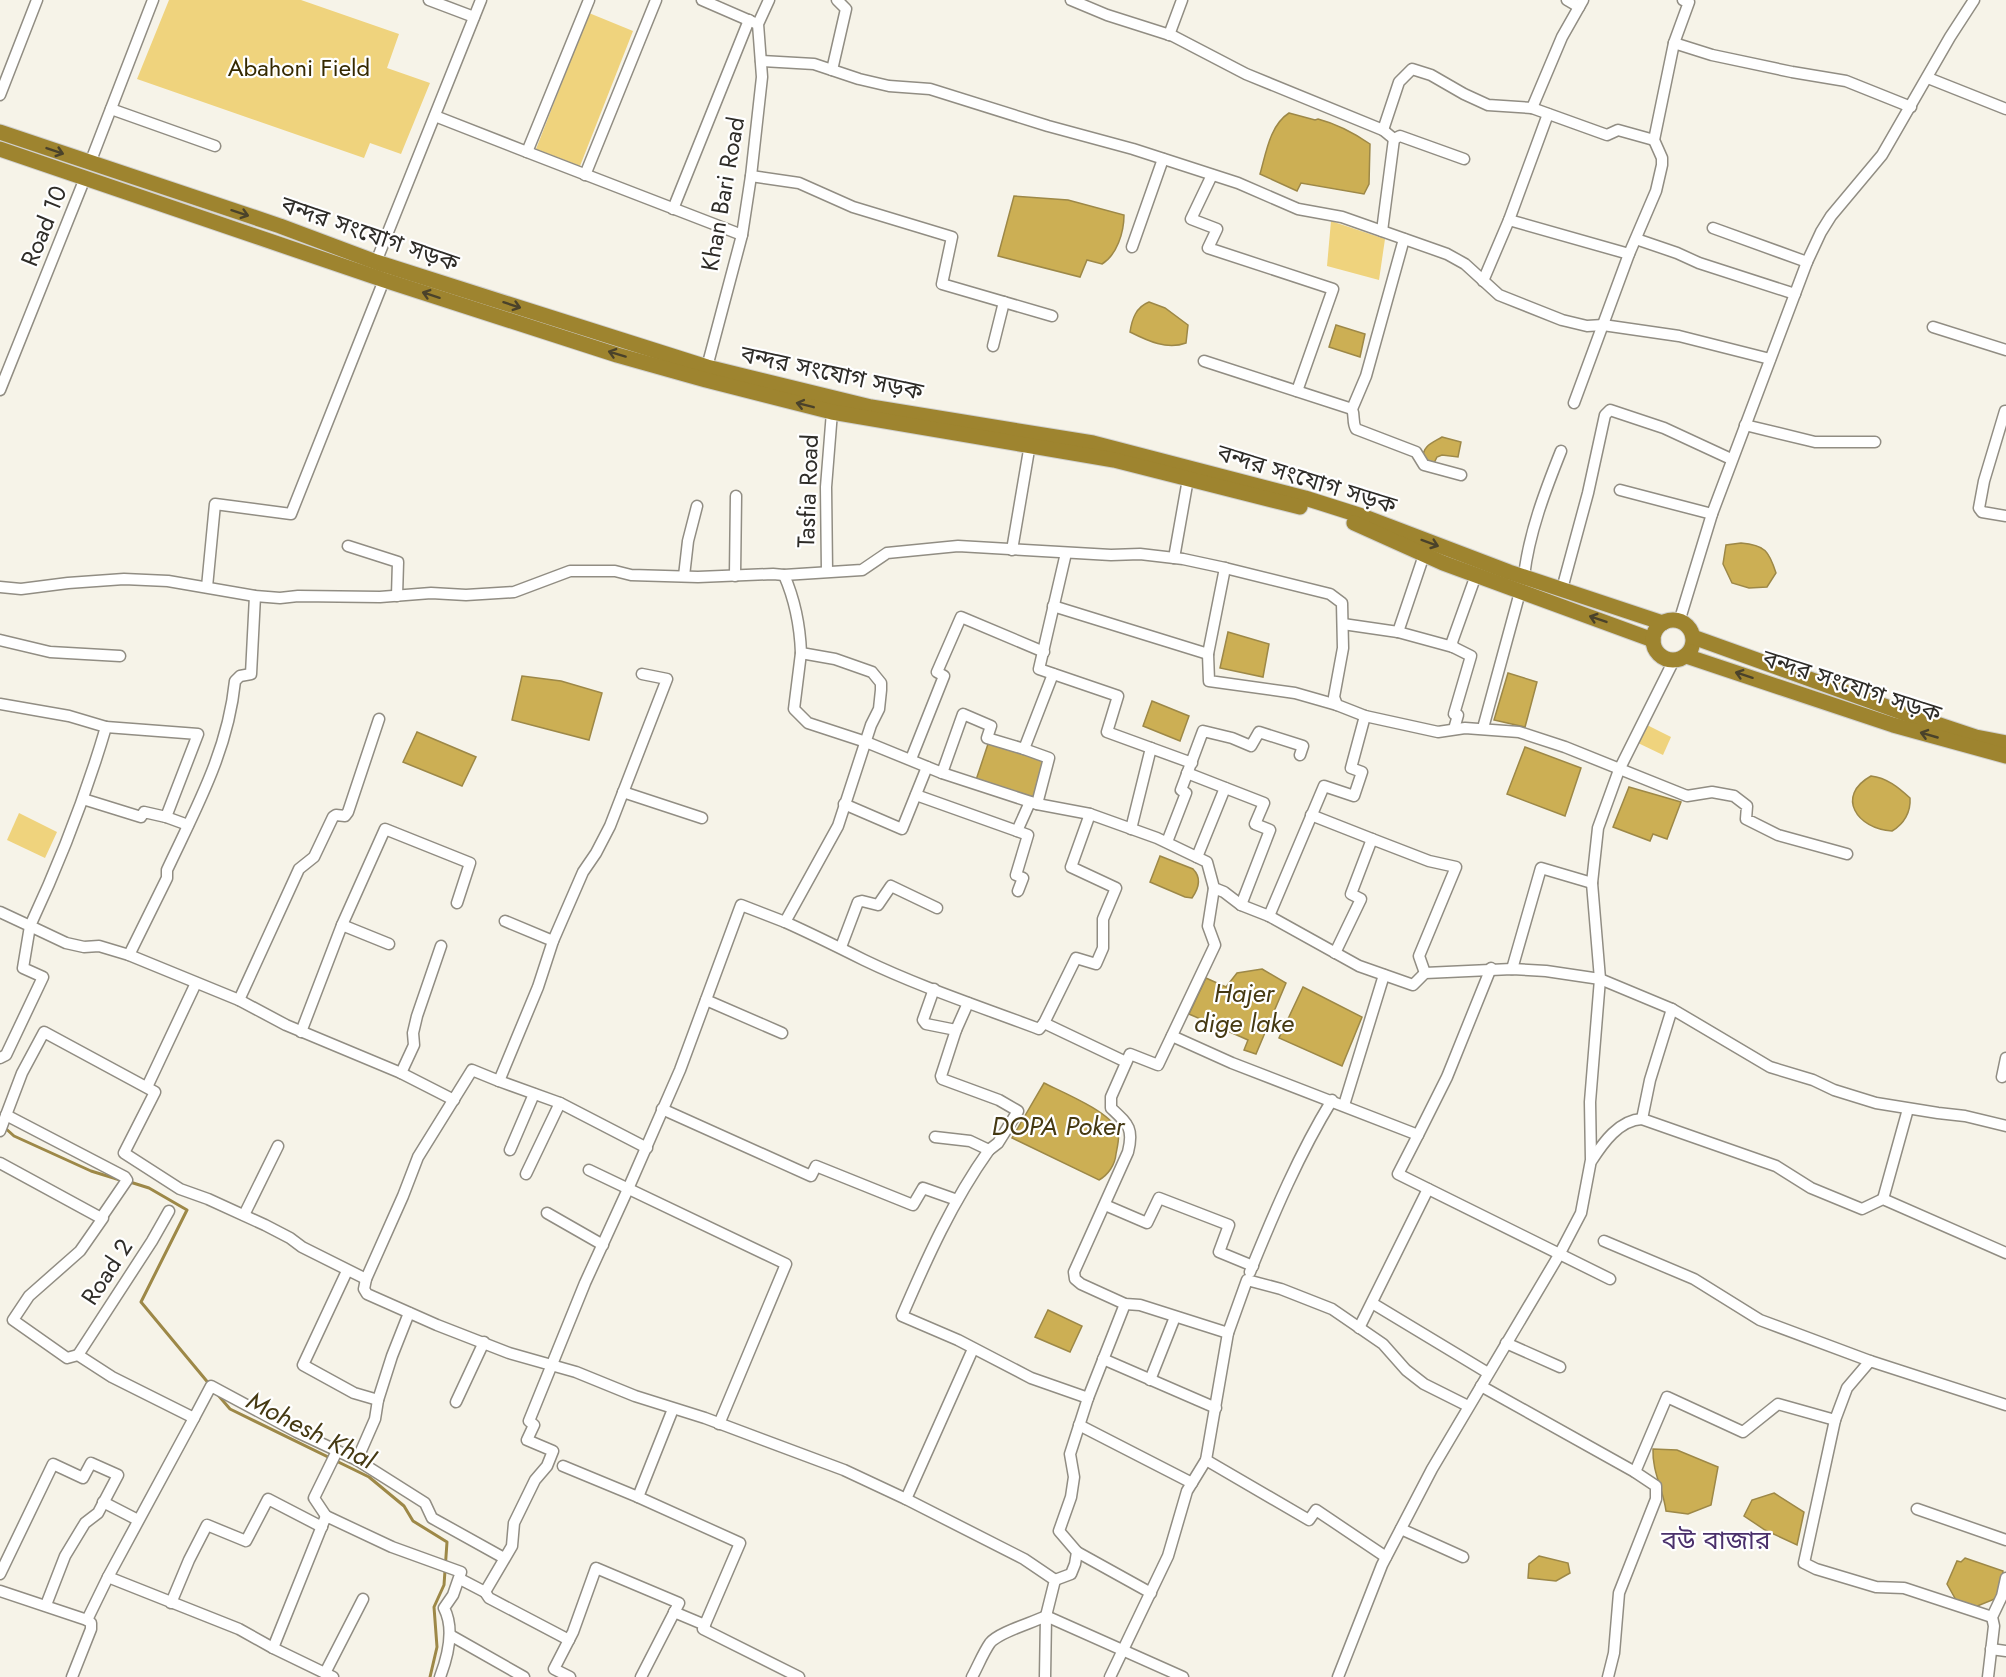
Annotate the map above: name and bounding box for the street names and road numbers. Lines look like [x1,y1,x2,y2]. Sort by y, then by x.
street label: Khan Bari Road [692,114,753,274]
street label: Road 10 [12,180,76,271]
street label: বন্দর সংযোগ সড়ক [276,186,464,281]
street label: বন্দর সংযোগ সড়ক [737,336,927,409]
street label: Tasfia Road [788,434,827,548]
street label: বন্দর সংযোগ সড়ক [1212,434,1402,523]
street label: বন্দর সংযোগ সড়ক [1757,640,1947,731]
street label: Road 2 [72,1232,141,1312]

